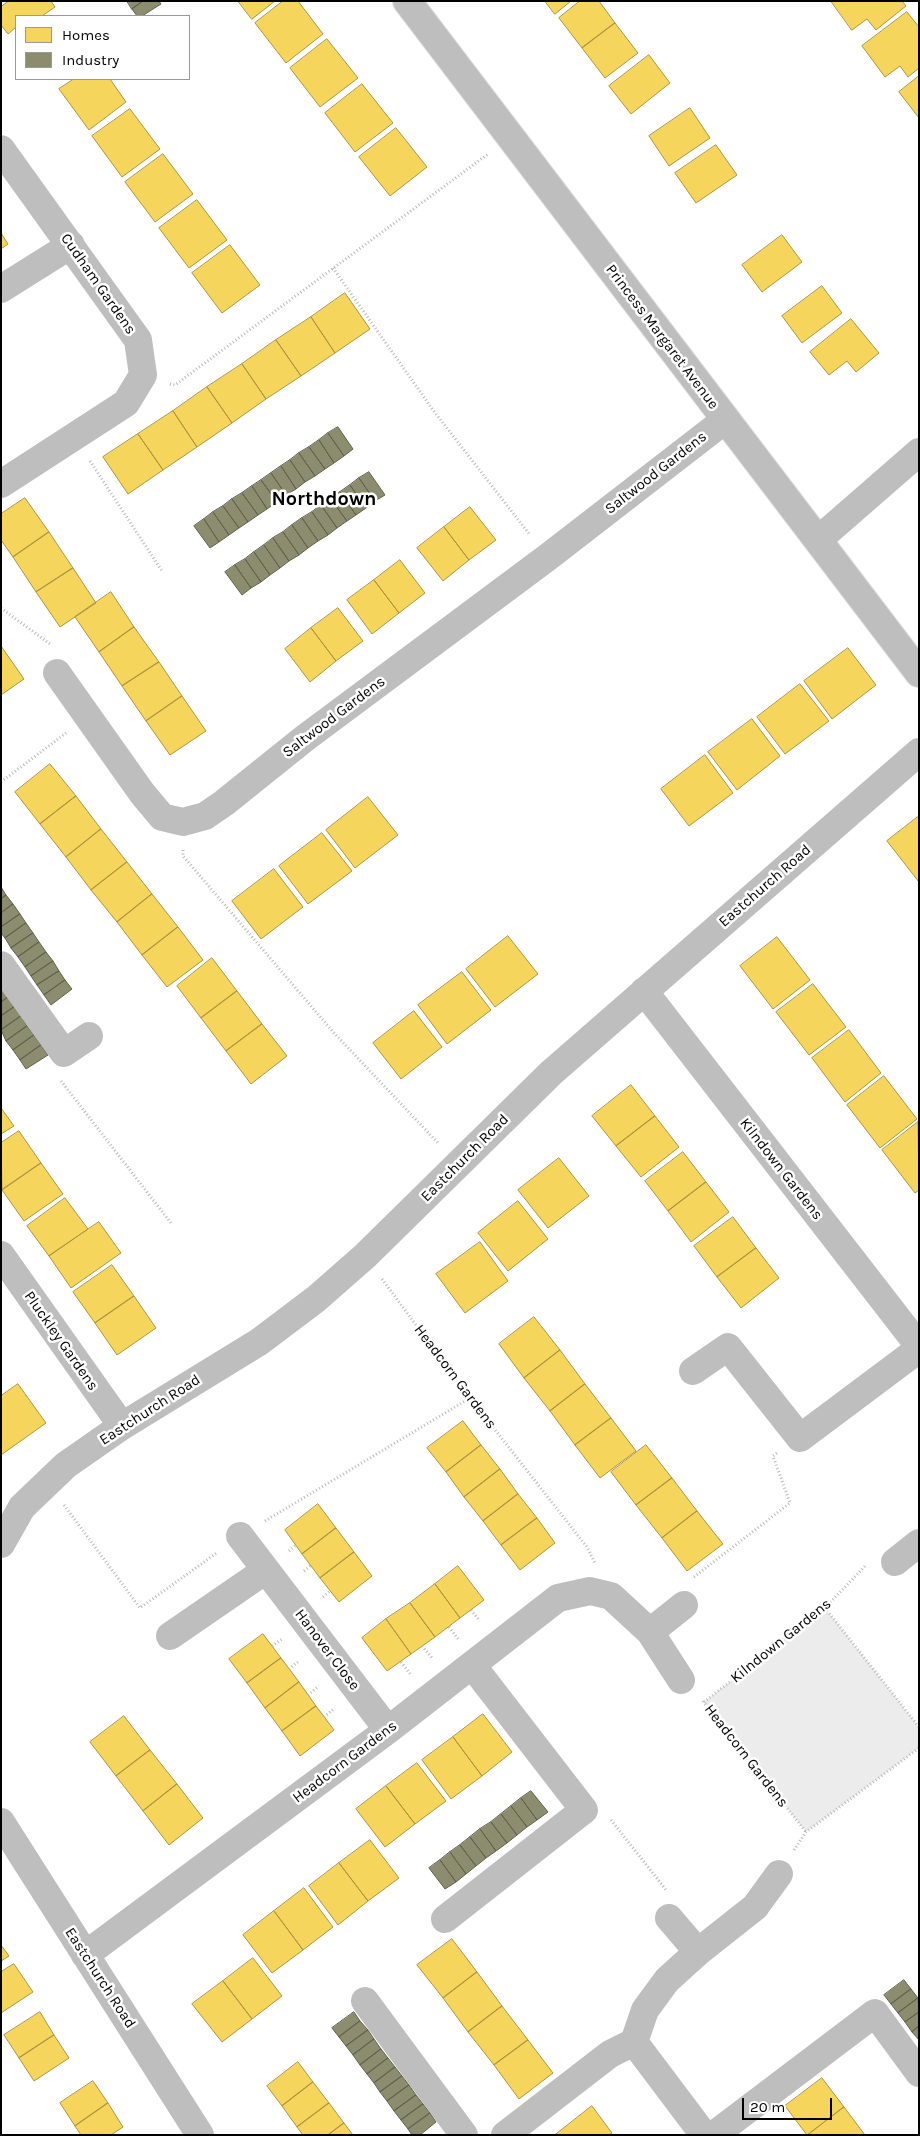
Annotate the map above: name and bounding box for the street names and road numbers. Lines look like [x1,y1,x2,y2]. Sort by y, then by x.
street label: Cudham Gardens [57,230,139,338]
street label: Princess Margaret Avenue [602,261,722,413]
street label: Saltwood Gardens [602,428,710,518]
street label: Saltwood Gardens [279,673,389,761]
street label: Eastchurch Road [715,841,815,931]
street label: Eastchurch Road [417,1110,513,1206]
street label: Kilndown Gardens [736,1114,826,1224]
street label: Pluckley Gardens [20,1288,102,1394]
street label: Headcorn Gardens [410,1321,500,1433]
street label: Eastchurch Road [96,1371,204,1449]
street label: Kilndown Gardens [727,1595,835,1687]
street label: Hanover Close [291,1606,363,1694]
street label: Headcorn Gardens [700,1701,792,1811]
street label: Headcorn Gardens [289,1717,401,1807]
street label: Eastchurch Road [61,1924,139,2032]

